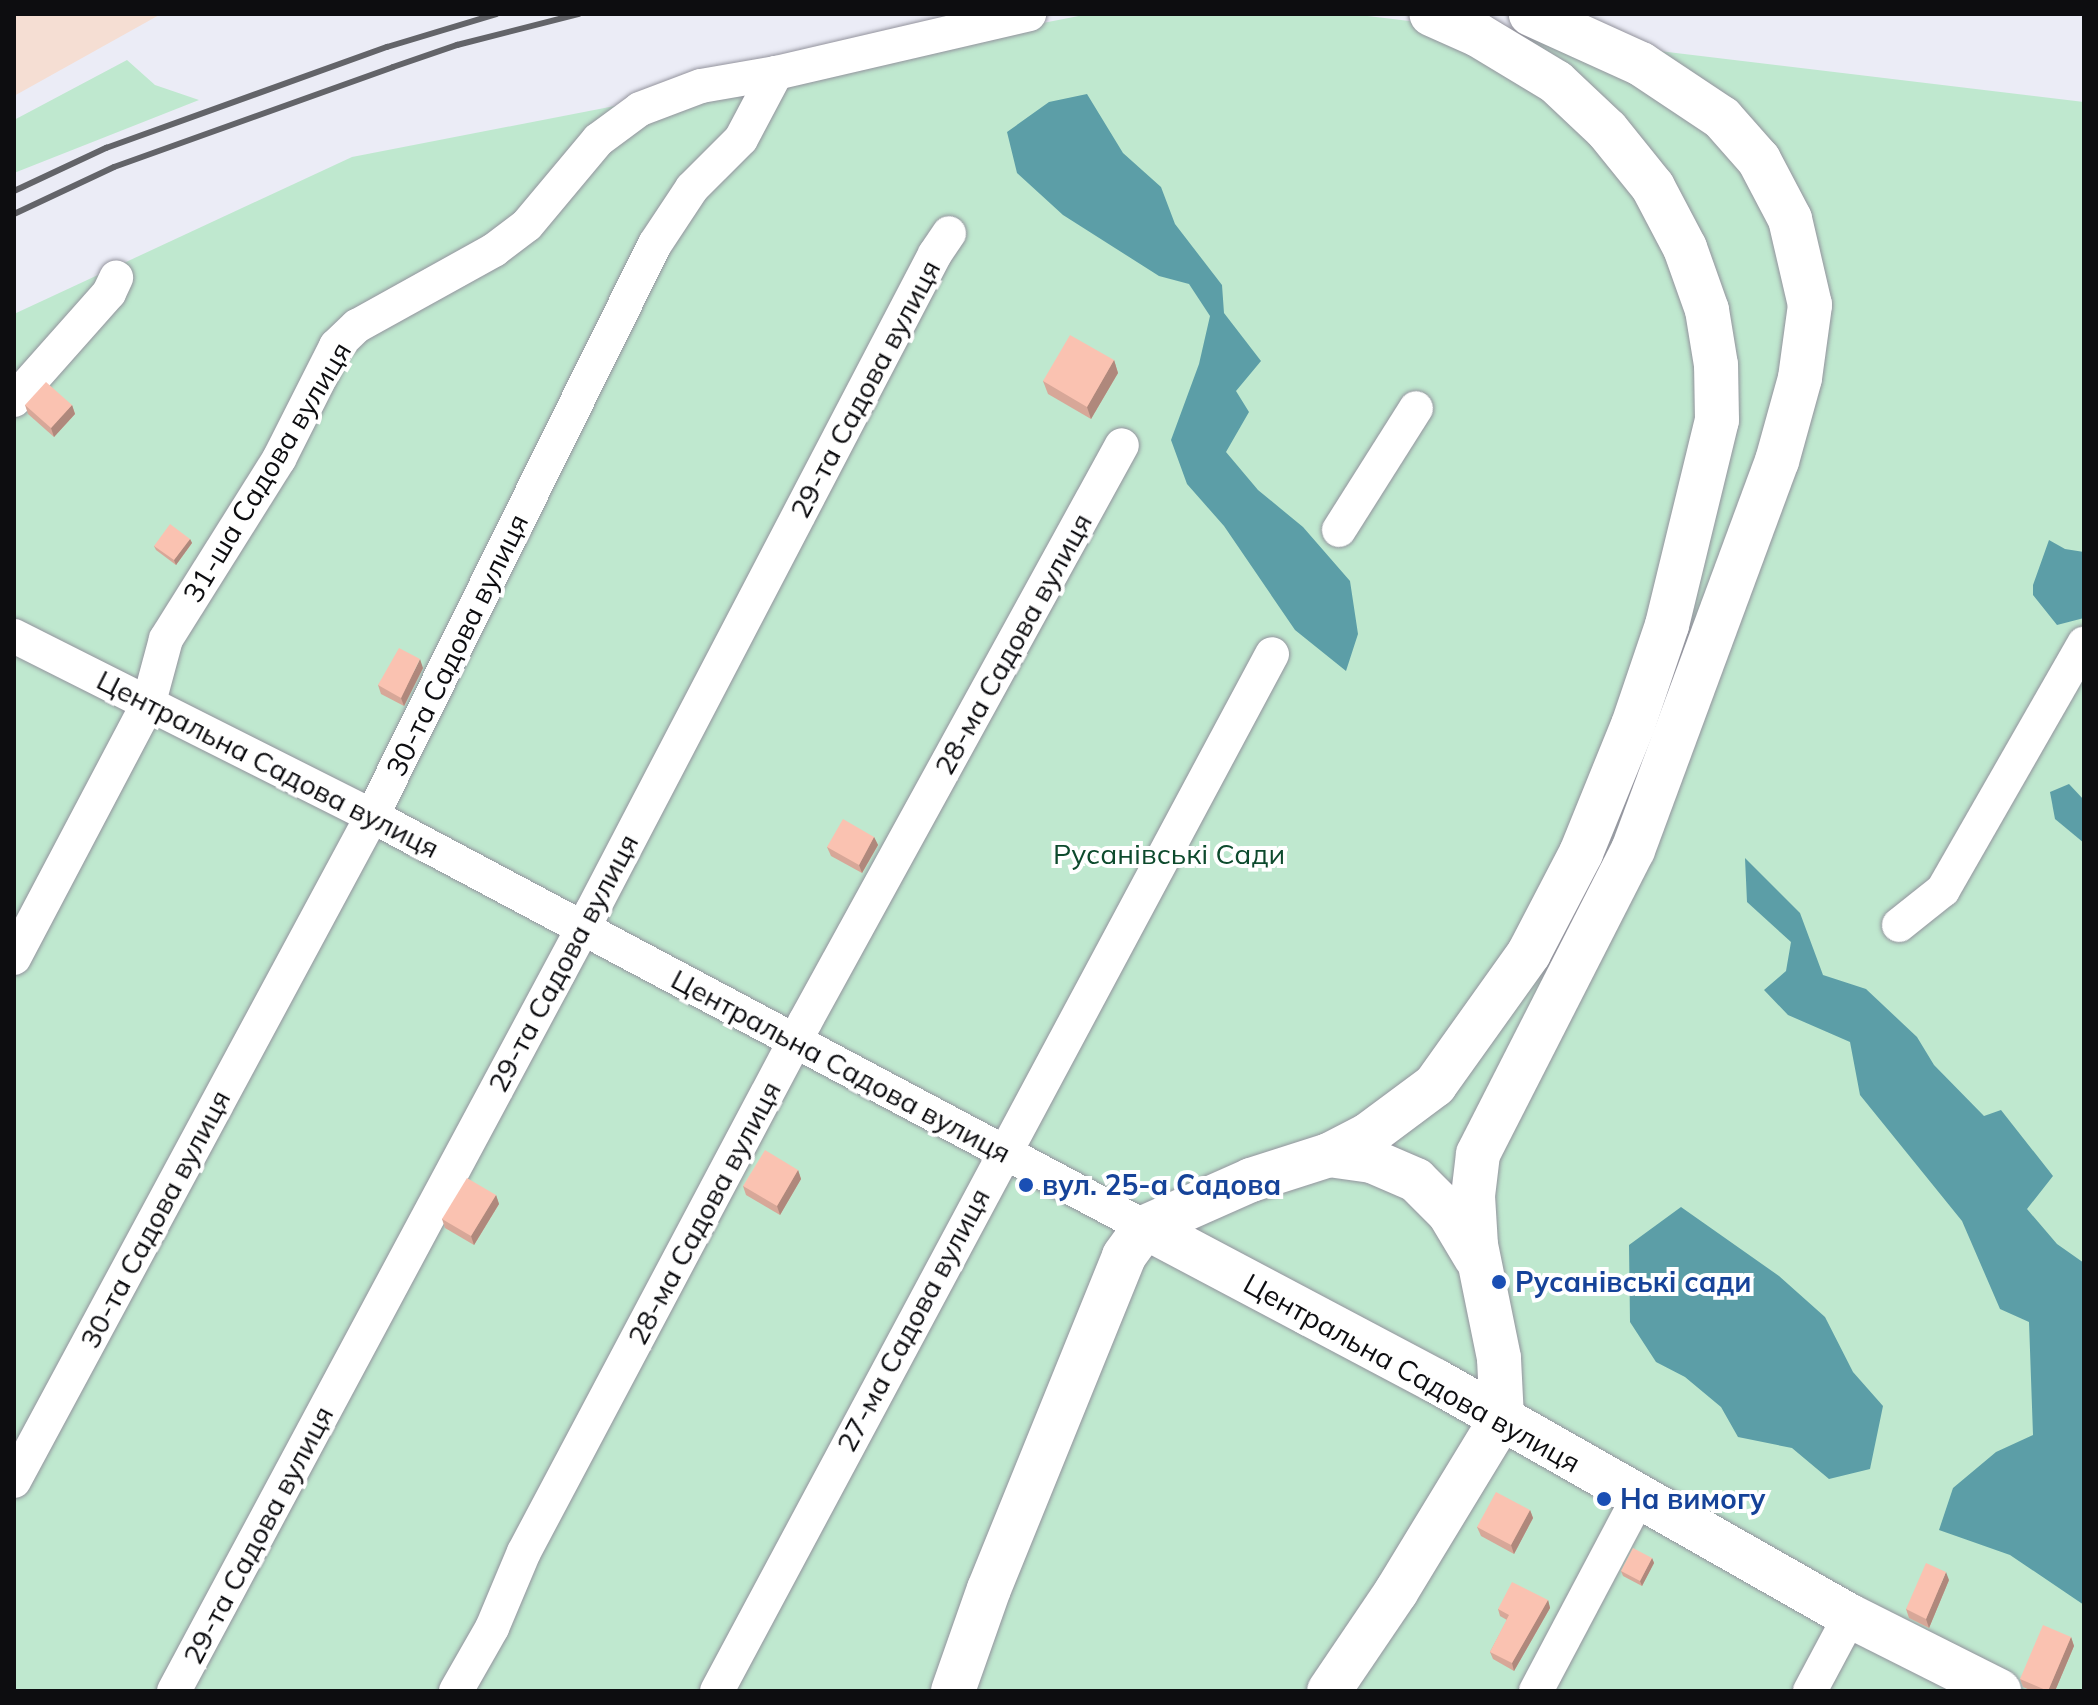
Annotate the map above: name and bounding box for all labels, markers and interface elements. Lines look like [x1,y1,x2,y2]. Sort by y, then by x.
street label: 29-та Садова вулиця [783,254,947,524]
street label: 31-ша Садова вулиця [176,336,358,608]
street label: 28-ма Садова вулиця [927,507,1099,781]
street label: 30-та Садова вулиця [379,508,535,782]
street label: Центральна Садова вулиця [91,663,445,865]
street label: 29-та Садова вулиця [481,828,645,1098]
park label: Русанівські Сади [1053,837,1285,871]
street label: Центральна Садова вулиця [666,962,1016,1170]
street label: 28-ма Садова вулиця [620,1076,788,1350]
street label: 30-та Садова вулиця [73,1084,237,1354]
place label: вул. 25-а Садова [1042,1168,1281,1202]
marker: вул. 25-а Садова [1017,1176,1035,1194]
street label: 27-ма Садова вулиця [829,1183,997,1457]
place label: Русанівські сади [1515,1265,1751,1299]
street label: Центральна Садова вулиця [1238,1266,1586,1480]
marker: Русанівські сади [1490,1273,1508,1291]
street label: 29-та Садова вулиця [176,1400,340,1670]
place label: На вимогу [1620,1482,1766,1516]
marker: На вимогу [1595,1490,1613,1508]

